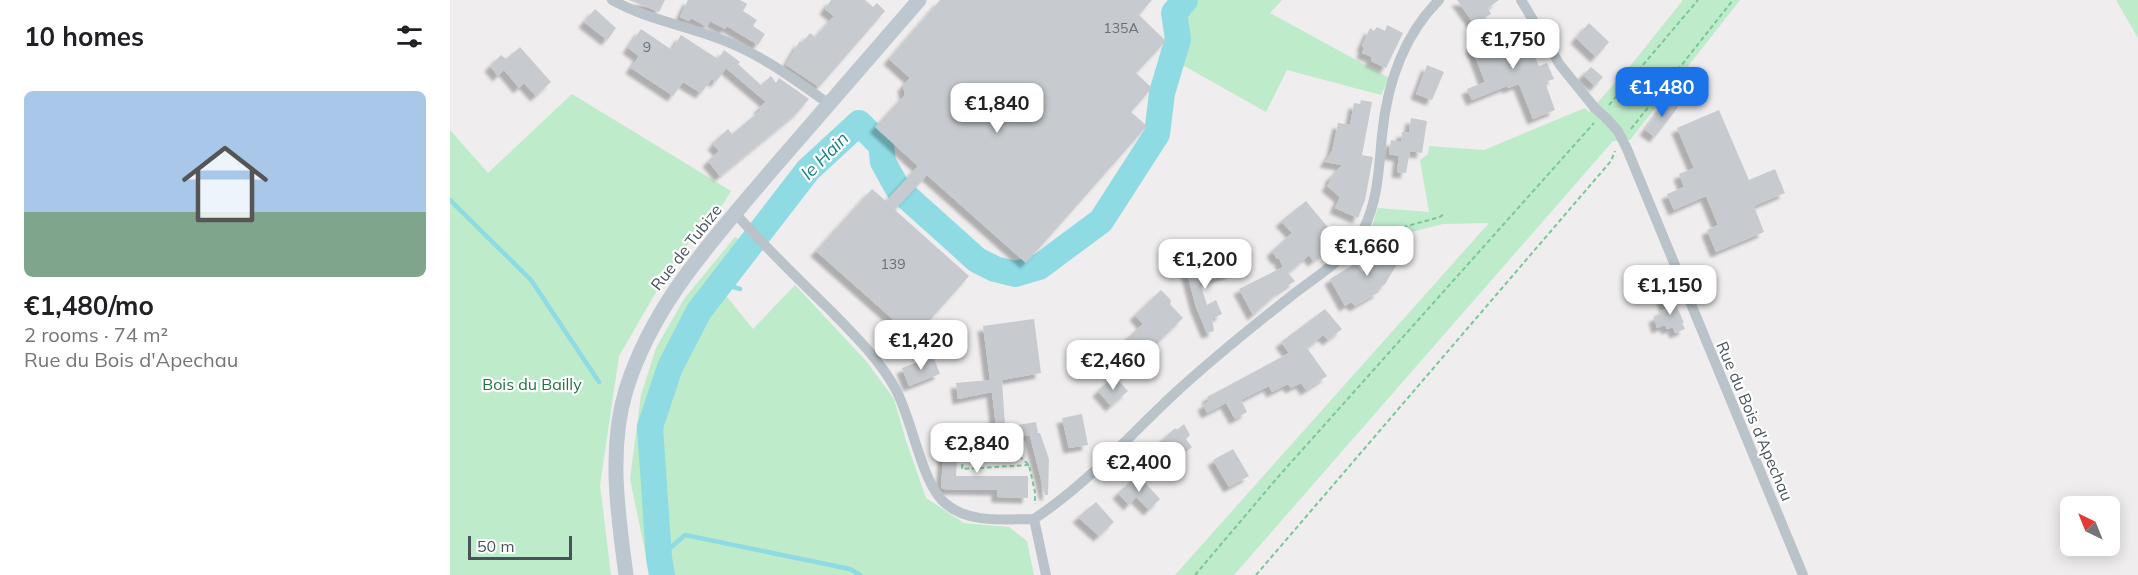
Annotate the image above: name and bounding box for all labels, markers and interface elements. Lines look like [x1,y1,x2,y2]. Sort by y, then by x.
house number: 135A [1103,19,1139,37]
pin: €1,750 [1464,19,1562,70]
text: 10 homes [24,20,144,53]
icon: filters [393,20,426,53]
text: €1,750 [1481,26,1545,51]
house number: 9 [643,38,651,56]
pin: €1,480 [1613,67,1711,118]
text: €1,480 [1630,74,1694,99]
pin: €1,840 [948,83,1046,134]
text: €1,840 [965,90,1029,115]
water label: le Hain [796,127,853,184]
icon: home [171,130,279,238]
street label: Rue de Tubize [646,200,726,294]
pin: €1,660 [1318,226,1416,277]
text: €1,660 [1335,233,1399,258]
pin: €1,200 [1156,239,1254,290]
text: €1,200 [1173,246,1237,271]
house number: 139 [880,255,906,273]
pin: €1,150 [1621,265,1719,316]
text: €1,150 [1638,272,1702,297]
text: €1,480/mo [24,289,154,322]
pin: €1,420 [872,320,970,371]
text: 2 rooms · 74 m² [24,322,168,347]
text: €1,420 [889,327,953,352]
street label: Rue du Bois d'Apechau [1712,338,1798,504]
pin: €2,460 [1064,340,1162,391]
text: Rue du Bois d'Apechau [24,347,238,372]
text: €2,460 [1081,347,1145,372]
park label: Bois du Bailly [482,374,582,394]
pin: €2,840 [928,423,1026,474]
text: €2,840 [945,430,1009,455]
pin: €2,400 [1090,442,1188,493]
text: €2,400 [1107,449,1171,474]
north arrow [2060,496,2120,556]
map controls [2060,496,2120,556]
scale bar [468,533,572,560]
text: 50 m [477,536,514,556]

